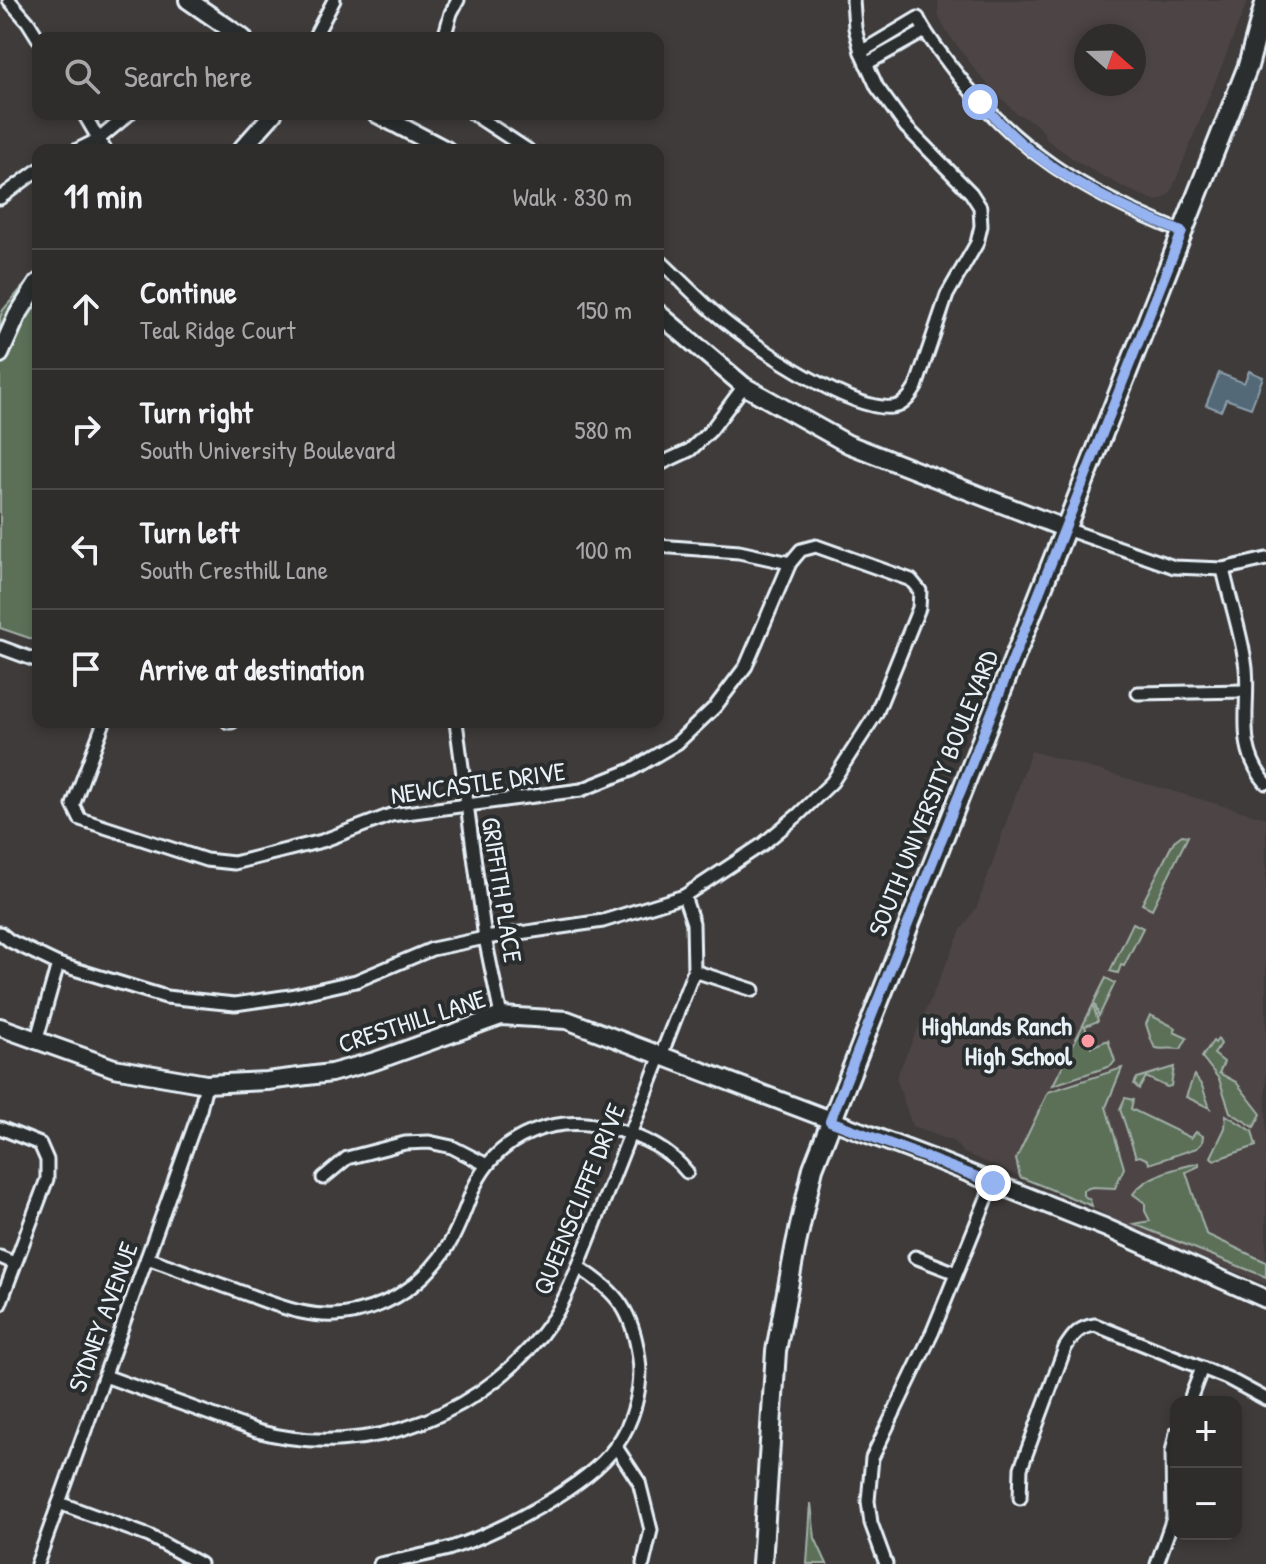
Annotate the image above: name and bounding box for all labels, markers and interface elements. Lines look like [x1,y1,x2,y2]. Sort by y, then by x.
north arrow [1074,24,1146,96]
search box [32,32,664,120]
icon: search [60,54,104,98]
text: Search here [124,56,252,96]
route start [962,84,998,120]
text: 11 min [64,173,143,219]
text: Walk · 830 m [513,179,632,214]
text: Continue [140,272,237,312]
icon: ahead [64,287,108,331]
text: 150 m [576,292,632,327]
text: Teal Ridge Court [140,312,295,347]
text: Turn right [140,392,253,432]
icon: right [64,407,108,451]
text: 580 m [574,412,632,447]
text: South University Boulevard [140,432,395,467]
text: Turn left [140,512,239,552]
icon: left [64,527,108,571]
text: 100 m [576,532,632,567]
text: South Cresthill Lane [140,552,328,587]
street label: SOUTH UNIVERSITY BOULEVARD [859,644,1006,941]
icon: arrive [64,647,108,691]
text: Arrive at destination [140,649,365,689]
street label: NEWCASTLE DRIVE [388,753,568,812]
street label: GRIFFITH PLACE [474,815,531,966]
street label: CRESTHILL LANE [334,980,490,1061]
place label: Highlands Ranch High School [922,1008,1073,1074]
marker: Highlands Ranch High School [1079,1032,1097,1050]
street label: QUEENSCLIFFE DRIVE [524,1097,633,1300]
route end [975,1165,1011,1201]
street label: SYDNEY AVENUE [59,1237,146,1397]
map controls [1170,1396,1242,1540]
button: + [1170,1396,1242,1468]
button: − [1170,1468,1242,1540]

